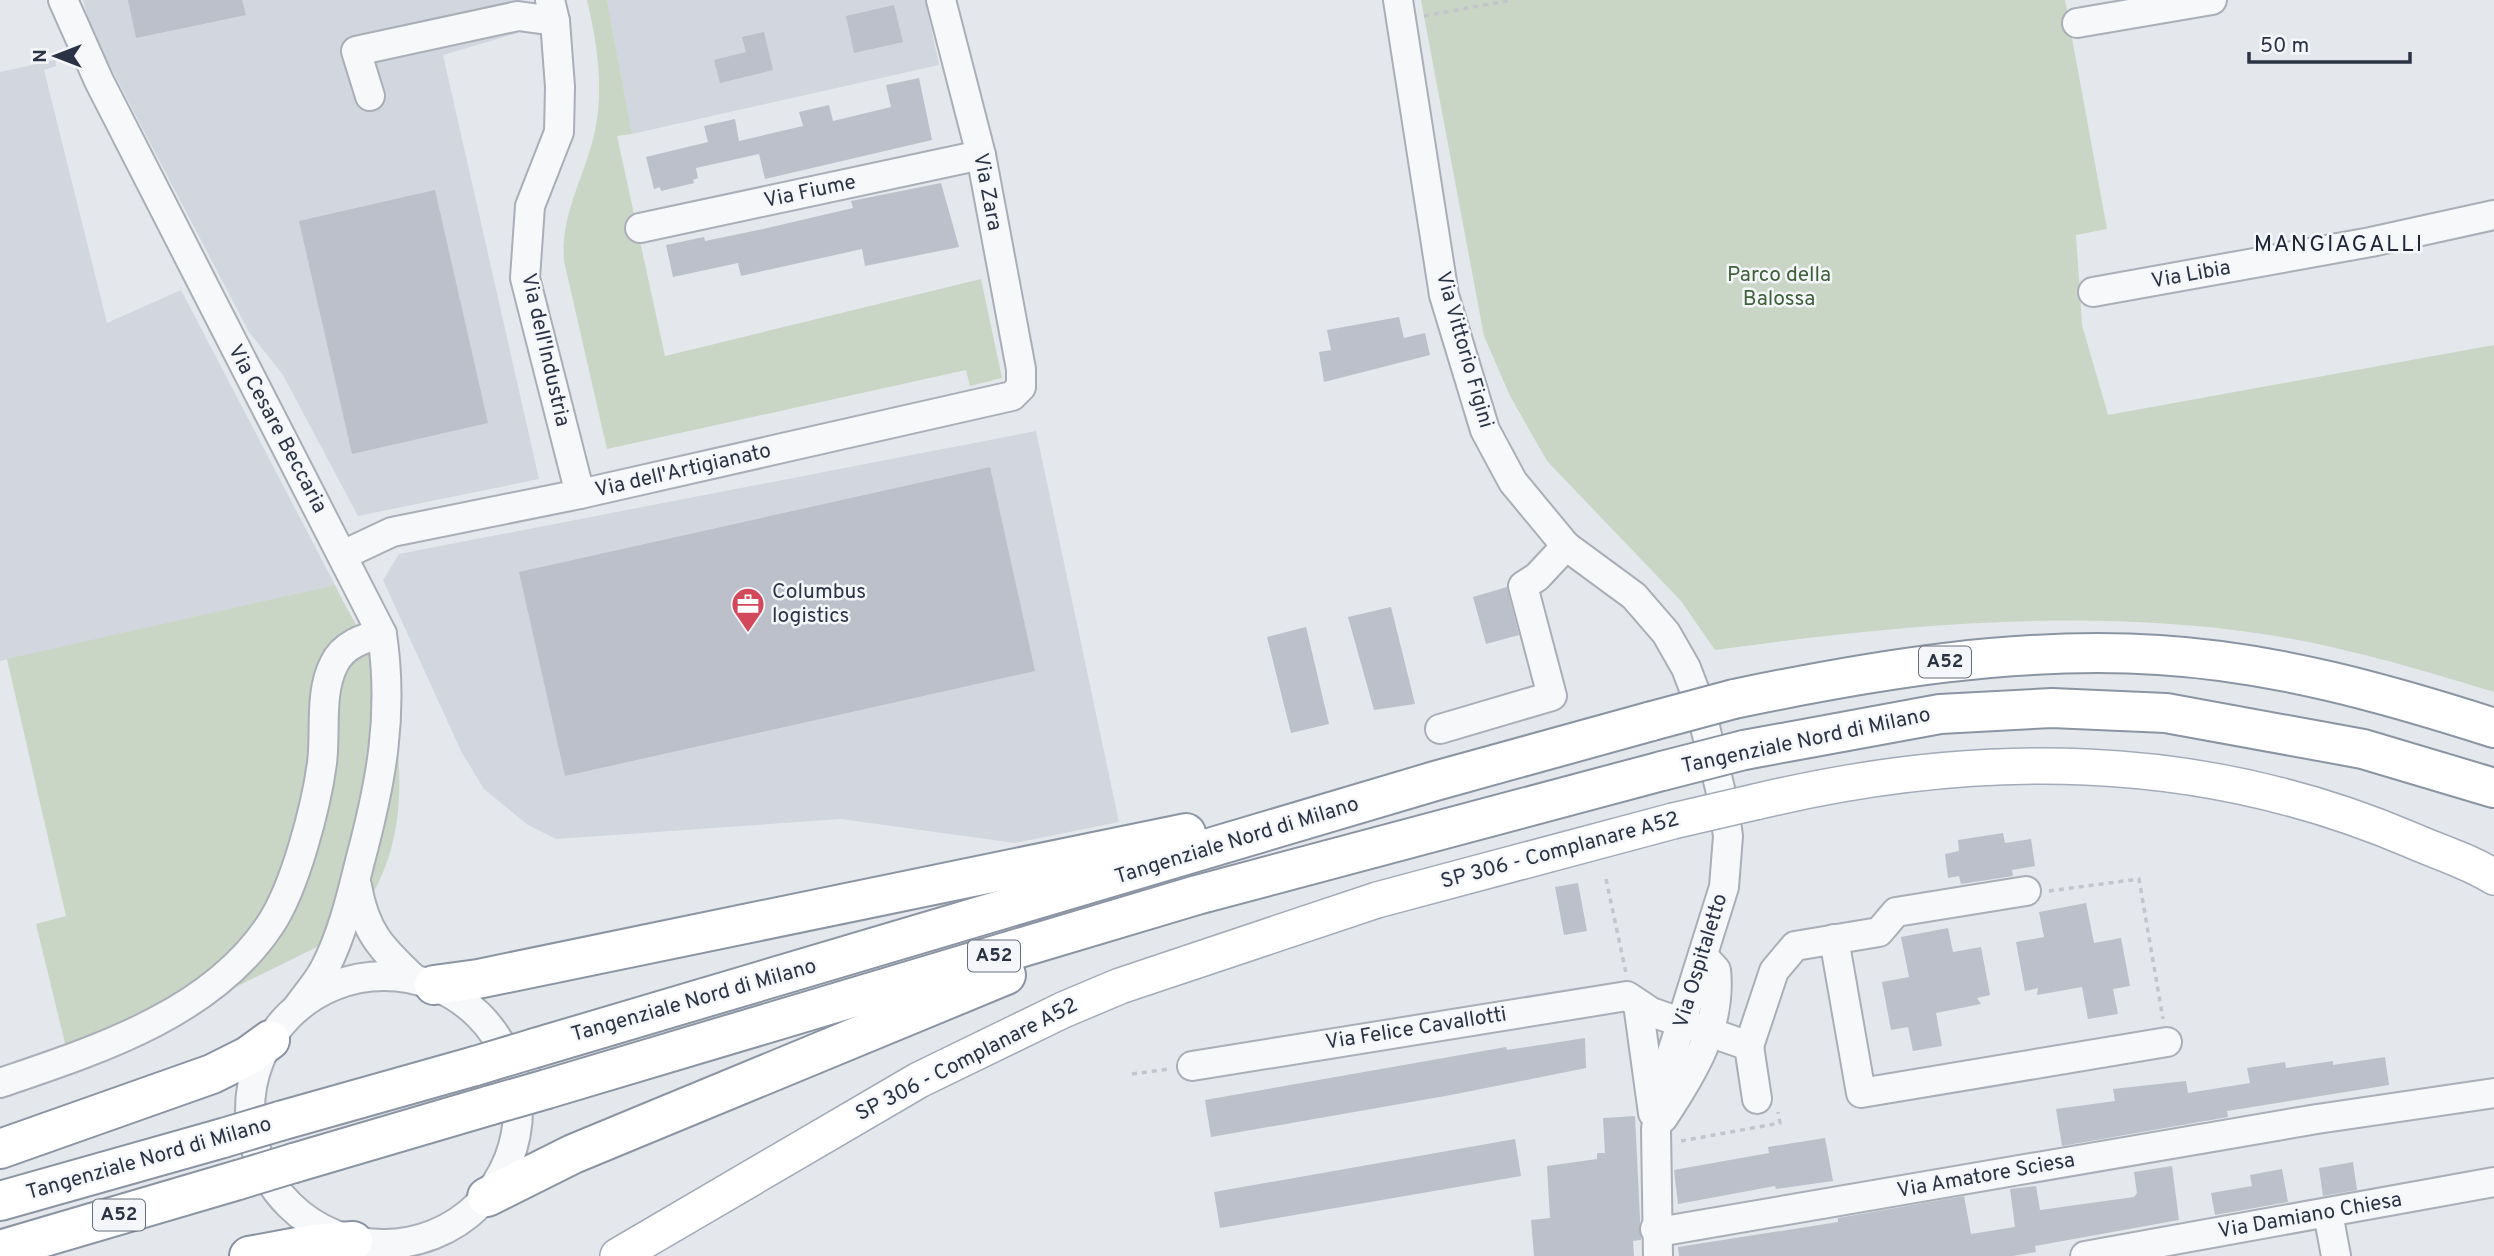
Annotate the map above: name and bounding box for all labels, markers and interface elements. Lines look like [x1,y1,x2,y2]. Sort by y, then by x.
north arrow [21,21,91,91]
scale bar [2249,21,2410,65]
text: 50 m [2260,33,2309,60]
text: N [29,49,53,63]
street label: Via Zara [966,151,1008,233]
street label: Via Fiume [761,169,859,215]
district label: MANGIAGALLI [2254,231,2424,260]
street label: Via Libia [2149,255,2233,295]
park label: Parco della Balossa [1727,262,1831,313]
street label: Via Vittorio Figini [1429,269,1499,431]
street label: Via dell'Industria [514,271,576,429]
street label: Via Cesare Beccaria [221,340,333,518]
street label: Via dell'Artigianato [592,438,774,504]
place label: Columbus logistics [772,579,866,630]
office icon: Columbus logistics [729,585,767,634]
road number: A52 [1919,646,1971,678]
street label: Tangenziale Nord di Milano [1679,701,1933,781]
street label: Tangenziale Nord di Milano [1112,791,1362,891]
street label: SP 306 - Complanare A52 [1438,806,1682,896]
street label: Via Ospitaletto [1668,890,1734,1032]
road number: A52 [968,940,1020,972]
street label: Tangenziale Nord di Milano [568,953,820,1049]
street label: SP 306 - Complanare A52 [851,992,1083,1128]
street label: Via Felice Cavallotti [1323,1001,1509,1057]
street label: Tangenziale Nord di Milano [23,1111,275,1207]
street label: Via Amatore Sciesa [1895,1147,2077,1205]
street label: Via Damiano Chiesa [2216,1187,2404,1245]
road number: A52 [93,1200,145,1231]

